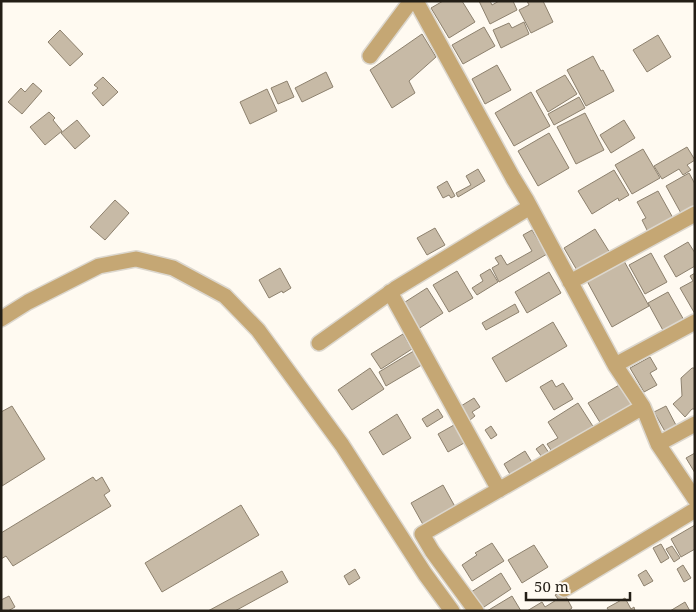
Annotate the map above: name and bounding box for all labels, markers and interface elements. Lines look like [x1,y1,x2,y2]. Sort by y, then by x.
scale bar [526,570,630,602]
text: 50 m [534,576,569,596]

